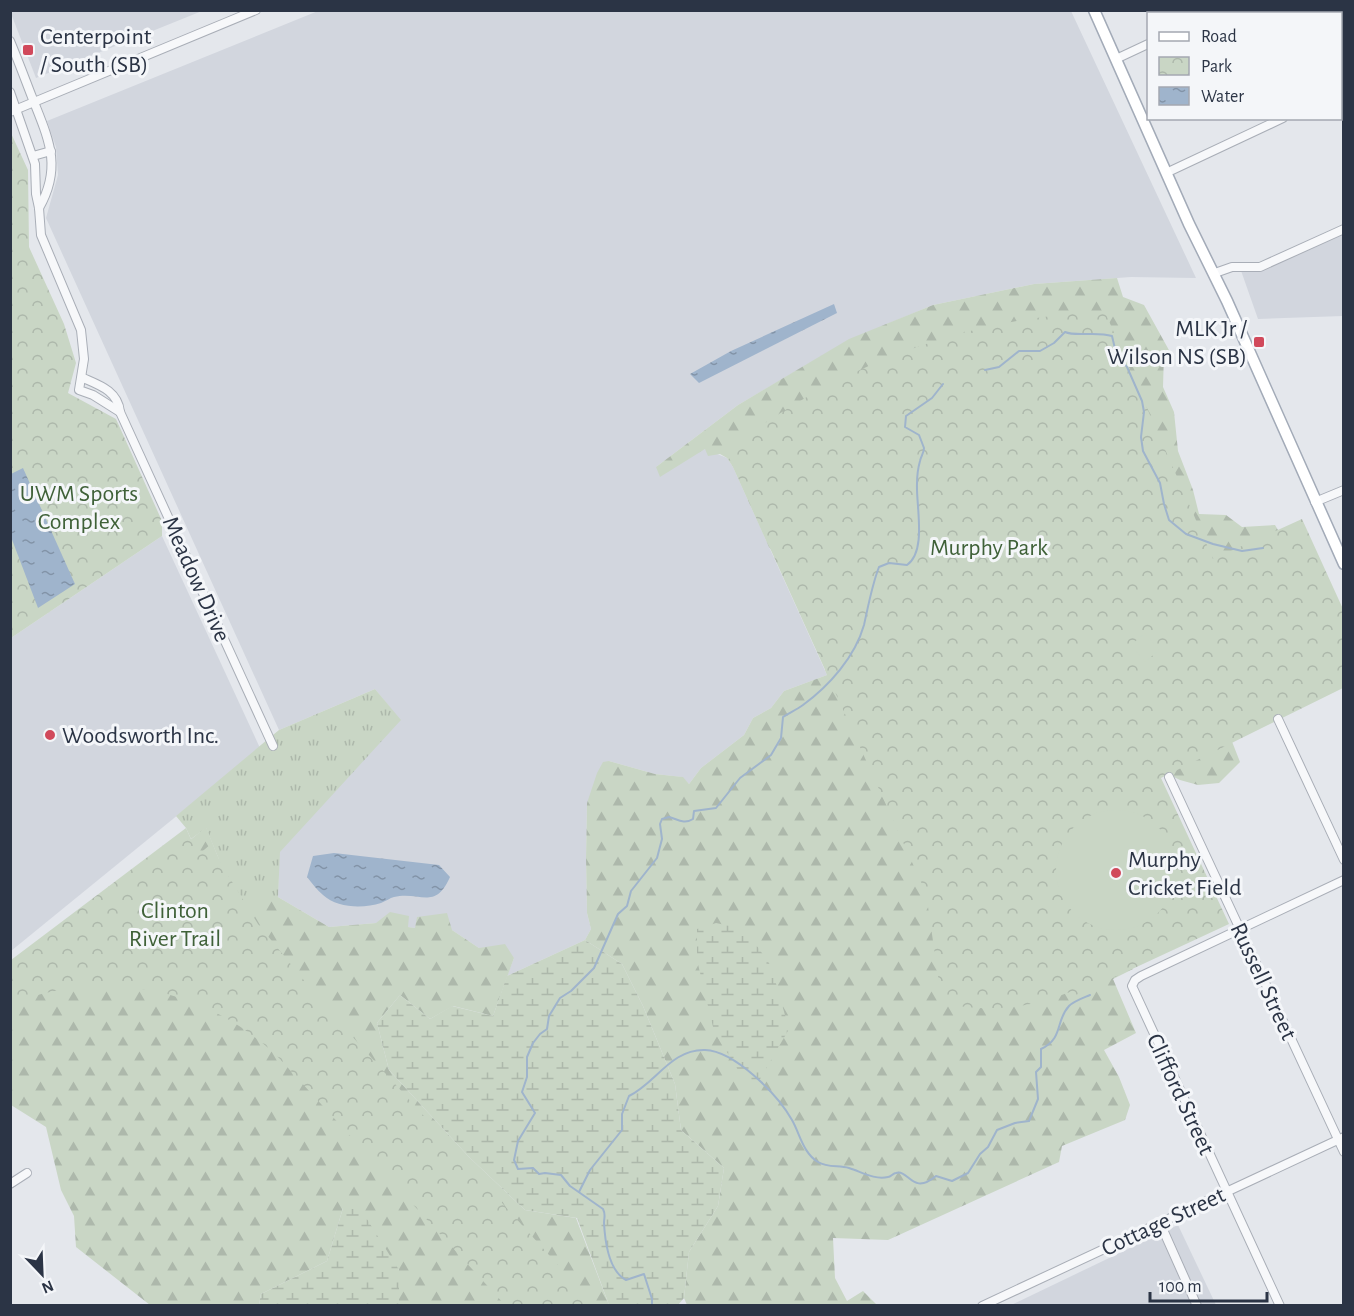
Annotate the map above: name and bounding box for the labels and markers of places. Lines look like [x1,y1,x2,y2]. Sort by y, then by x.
place label: Centerpoint / South (SB) [40,25,152,77]
marker: Centerpoint / South (SB) [21,43,35,57]
place label: MLK Jr / Wilson NS (SB) [1107,317,1247,369]
marker: MLK Jr / Wilson NS (SB) [1252,335,1266,349]
place label: Woodsworth Inc. [62,724,219,748]
marker: Woodsworth Inc. [43,728,57,742]
place label: Murphy Cricket Field [1128,848,1242,900]
marker: Murphy Cricket Field [1109,866,1123,880]

